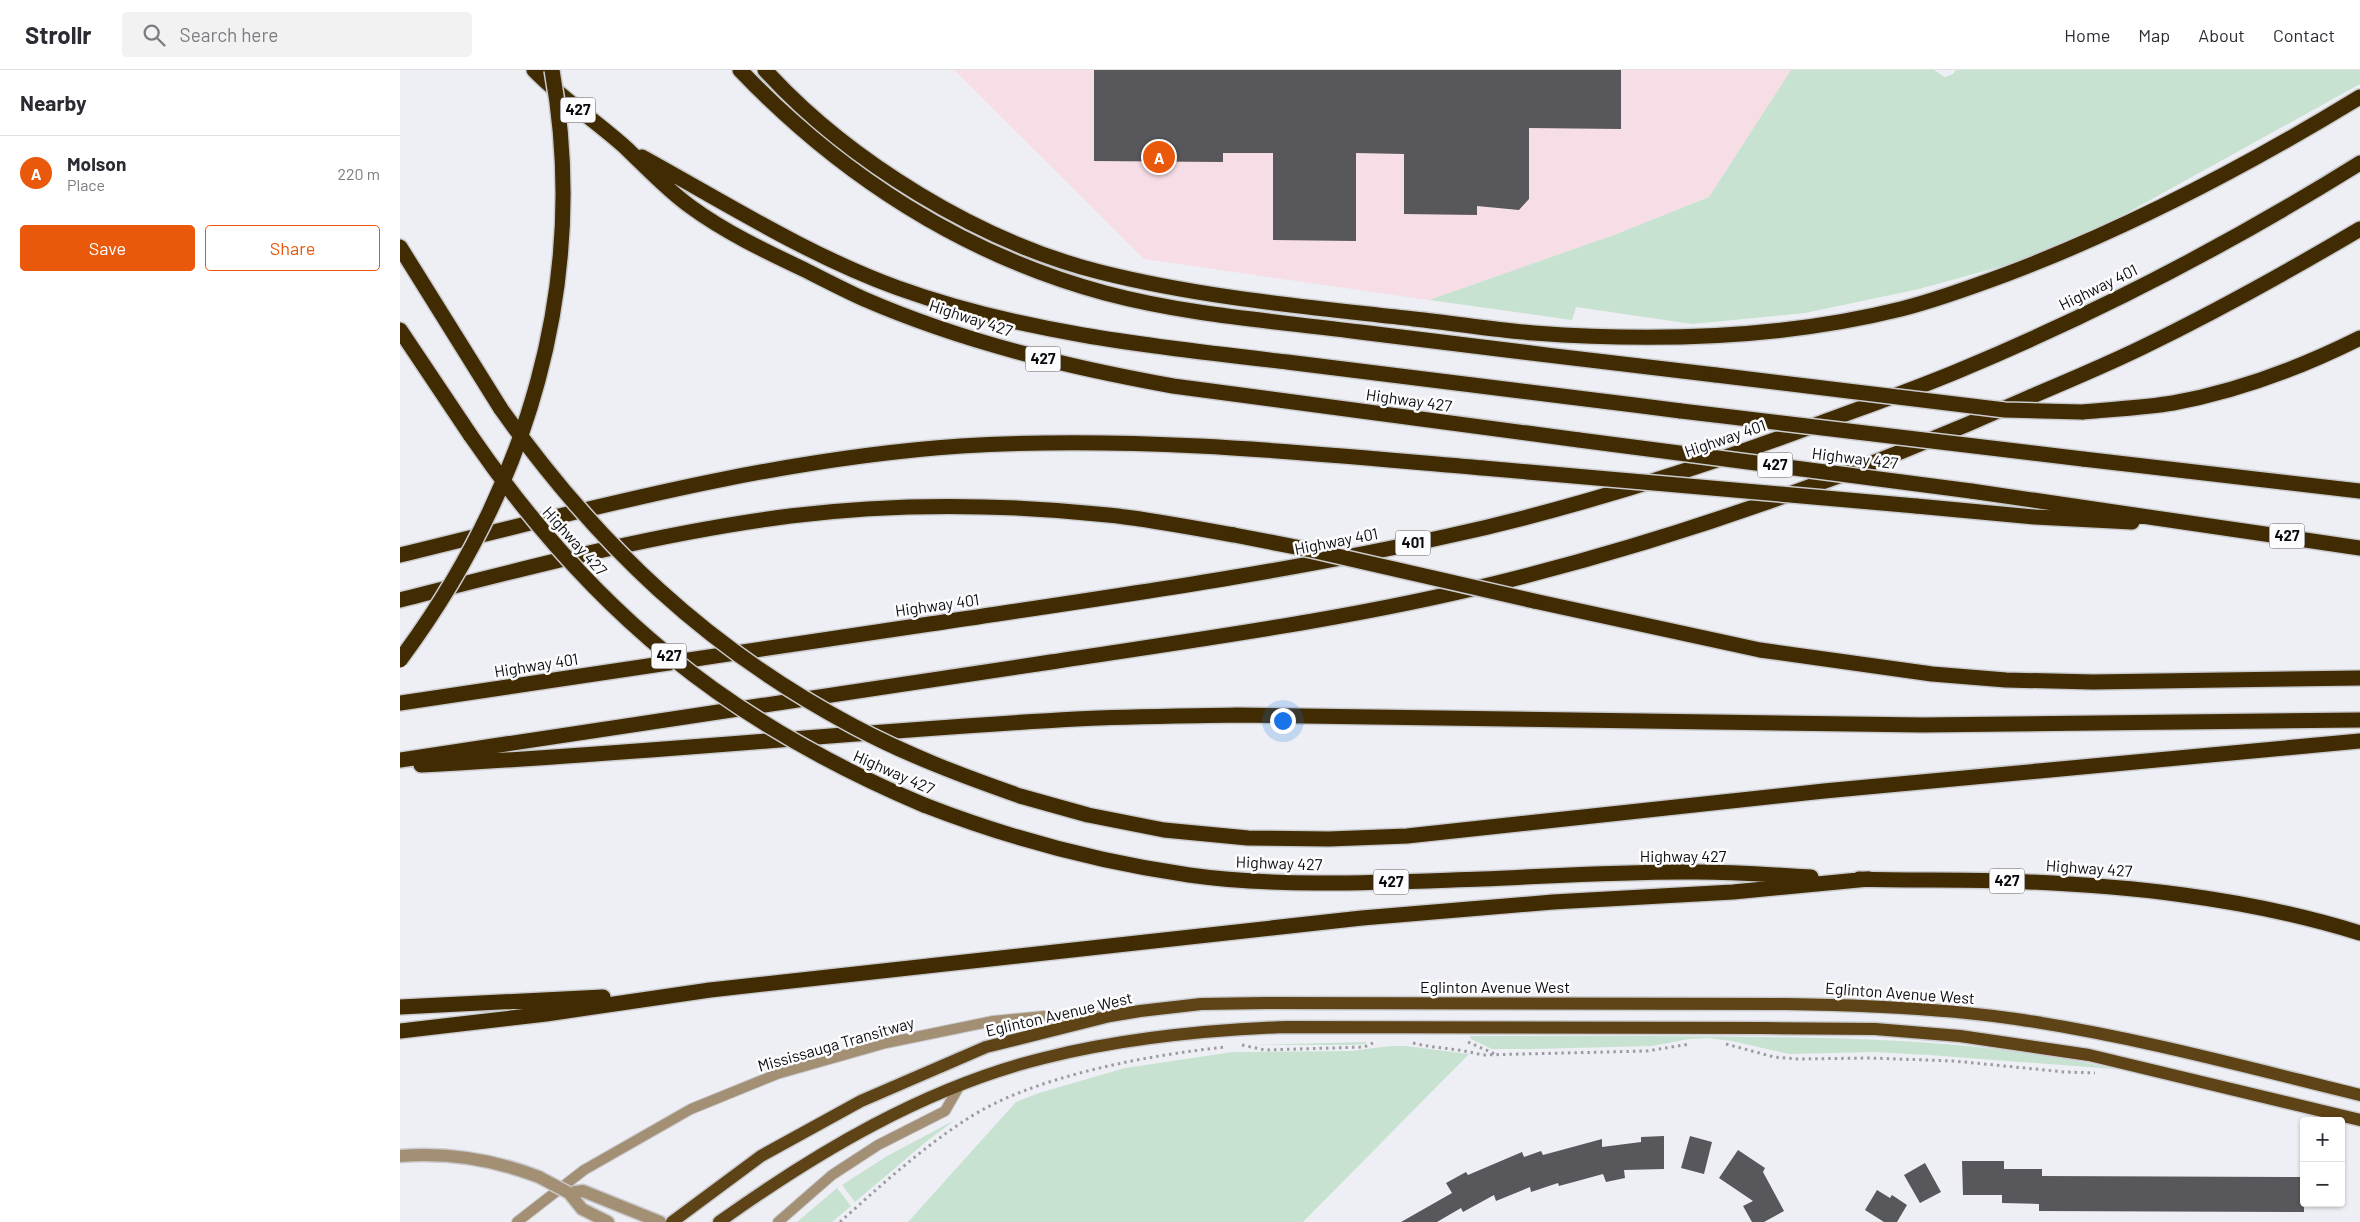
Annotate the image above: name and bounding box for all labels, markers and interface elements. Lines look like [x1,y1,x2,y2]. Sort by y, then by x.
search box [122,12,472,57]
text: Strollr [25,20,92,49]
icon: search [140,21,168,49]
text: Search here [180,23,278,46]
text: Home [2064,24,2110,46]
text: Map [2138,24,2170,46]
text: About [2198,24,2245,46]
text: Contact [2273,24,2335,46]
text: Nearby [20,90,86,115]
road number: 427 [560,98,596,122]
pin: A [1143,138,1175,176]
text: Molson [67,152,126,175]
text: A [31,164,41,183]
text: 220 m [337,164,380,183]
text: Place [67,175,105,194]
button: Save [20,225,195,271]
button: Share [205,225,380,271]
street label: Highway 401 [2056,259,2140,314]
street label: Highway 427 [927,295,1016,340]
road number: 427 [1026,346,1060,372]
street label: Highway 427 [1365,384,1454,415]
street label: Highway 401 [1682,415,1768,460]
street label: Highway 427 [1811,443,1900,472]
road number: 427 [1758,452,1792,478]
street label: Highway 427 [539,502,612,580]
street label: Highway 401 [1293,523,1379,558]
road number: 427 [2270,524,2304,548]
road number: 401 [1396,530,1430,556]
street label: Highway 401 [894,589,980,620]
road number: 427 [652,644,686,668]
street label: Highway 401 [493,649,579,681]
your location [1270,708,1296,734]
street label: Highway 427 [851,745,938,798]
street label: Highway 427 [1640,846,1727,865]
street label: Highway 427 [1235,851,1323,874]
street label: Highway 427 [2045,855,2133,880]
road number: 427 [1990,868,2024,894]
road number: 427 [1374,870,1408,894]
street label: Eglinton Avenue West [1420,977,1570,996]
street label: Eglinton Avenue West [1825,978,1975,1007]
street label: Eglinton Avenue West [984,987,1134,1040]
street label: Mississauga Transitway [755,1012,917,1075]
map controls [2300,1117,2345,1207]
button: + [2300,1117,2345,1162]
button: − [2300,1162,2345,1207]

